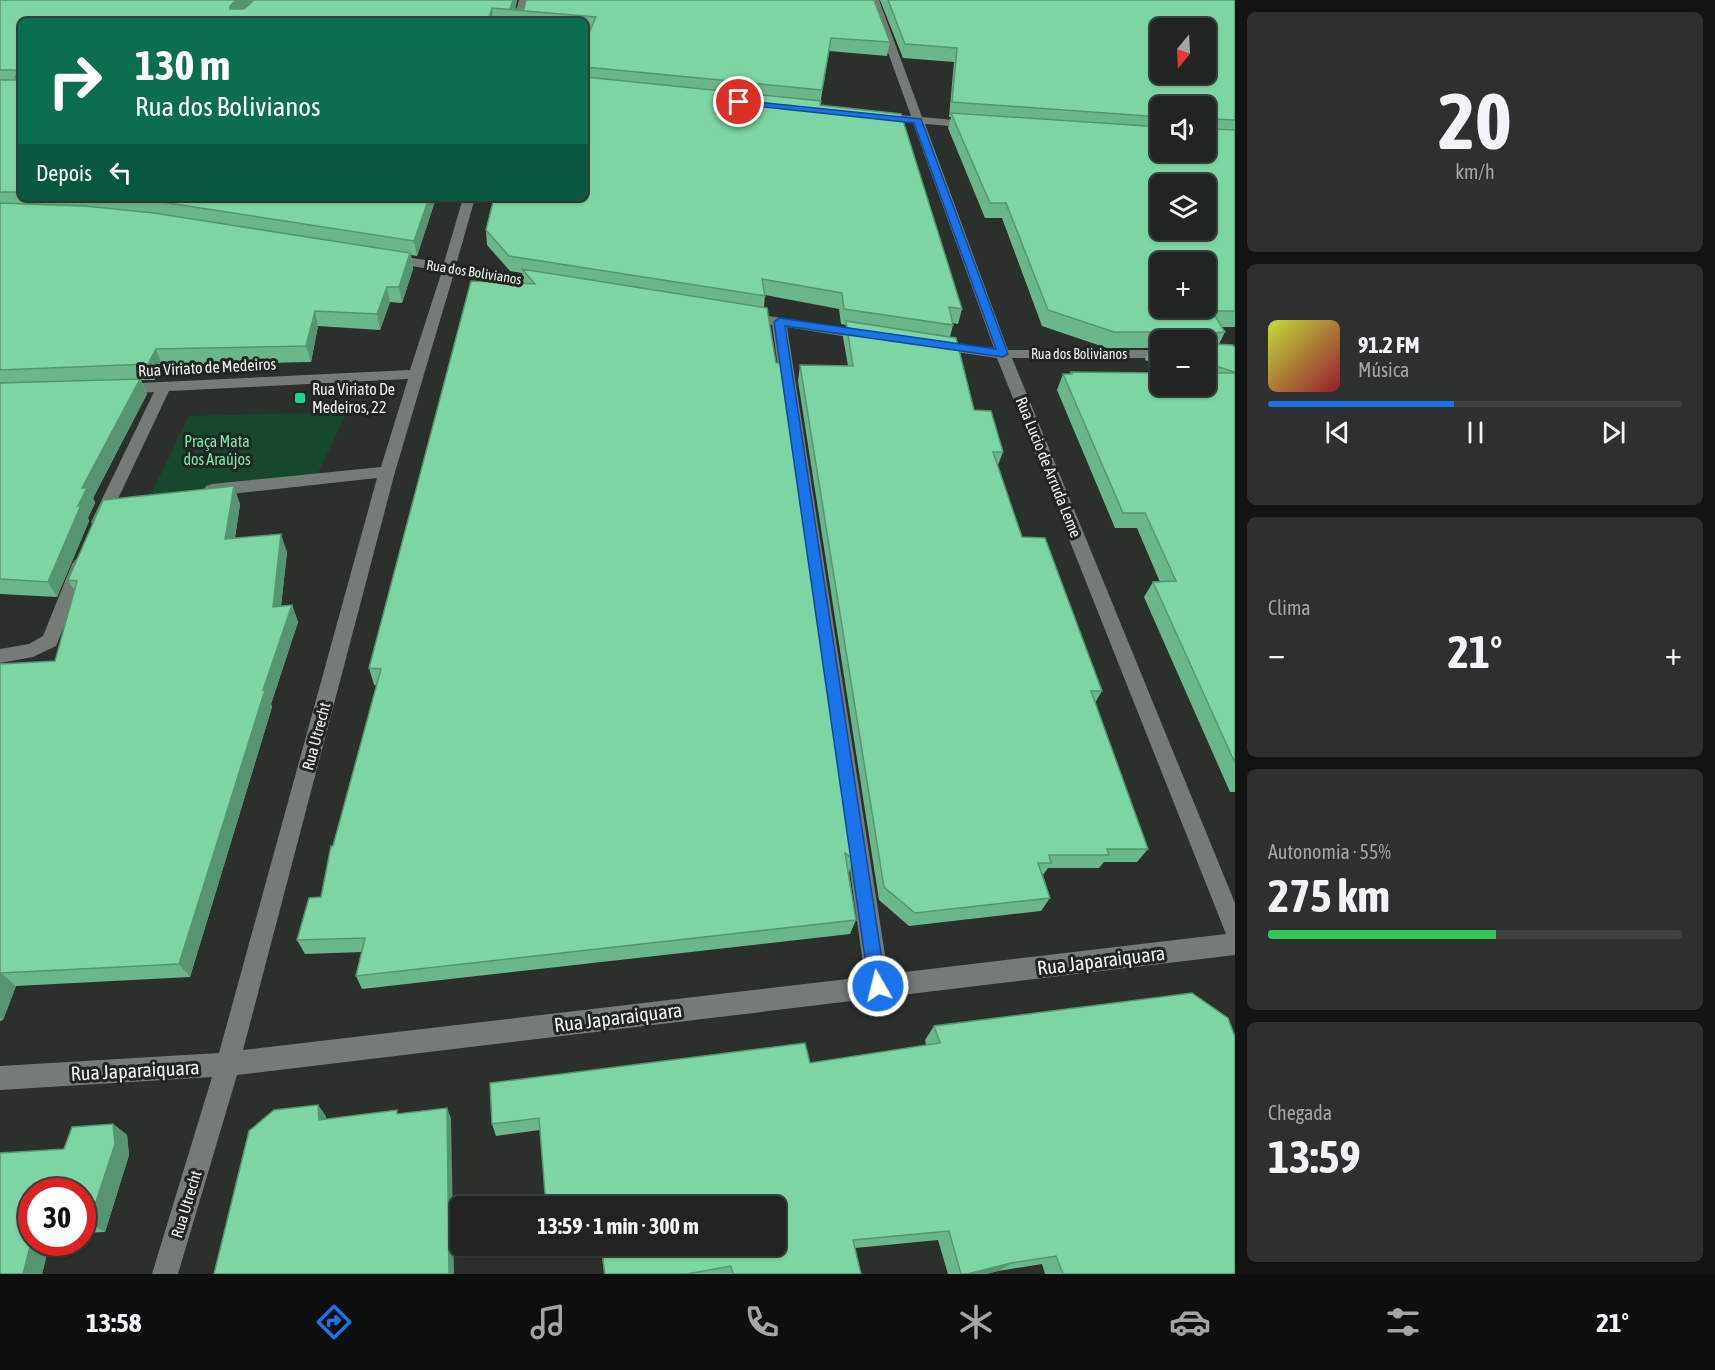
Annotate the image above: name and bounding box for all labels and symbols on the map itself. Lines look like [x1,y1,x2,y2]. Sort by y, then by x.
north arrow [1150,18,1216,84]
pin [713,76,764,127]
street label: Rua dos Bolivianos [425,257,523,287]
street label: Rua dos Bolivianos [1031,346,1127,362]
street label: Rua Viriato de Medeiros [137,354,277,380]
place label: Rua Viriato De Medeiros, 22 [312,380,395,416]
marker: Rua Viriato De Medeiros, 22 [293,391,307,405]
street label: Rua Lucio de Arruda Leme [1013,394,1085,540]
park label: Praça Mata dos Araújos [183,432,251,469]
street label: Rua Utrecht [298,700,334,772]
street label: Rua Japaraiquara [1036,941,1166,979]
position arrow [846,954,910,1018]
street label: Rua Japaraiquara [553,998,683,1036]
street label: Rua Japaraiquara [70,1055,200,1085]
street label: Rua Utrecht [167,1168,205,1240]
speed limit sign: 30 [18,1178,96,1256]

